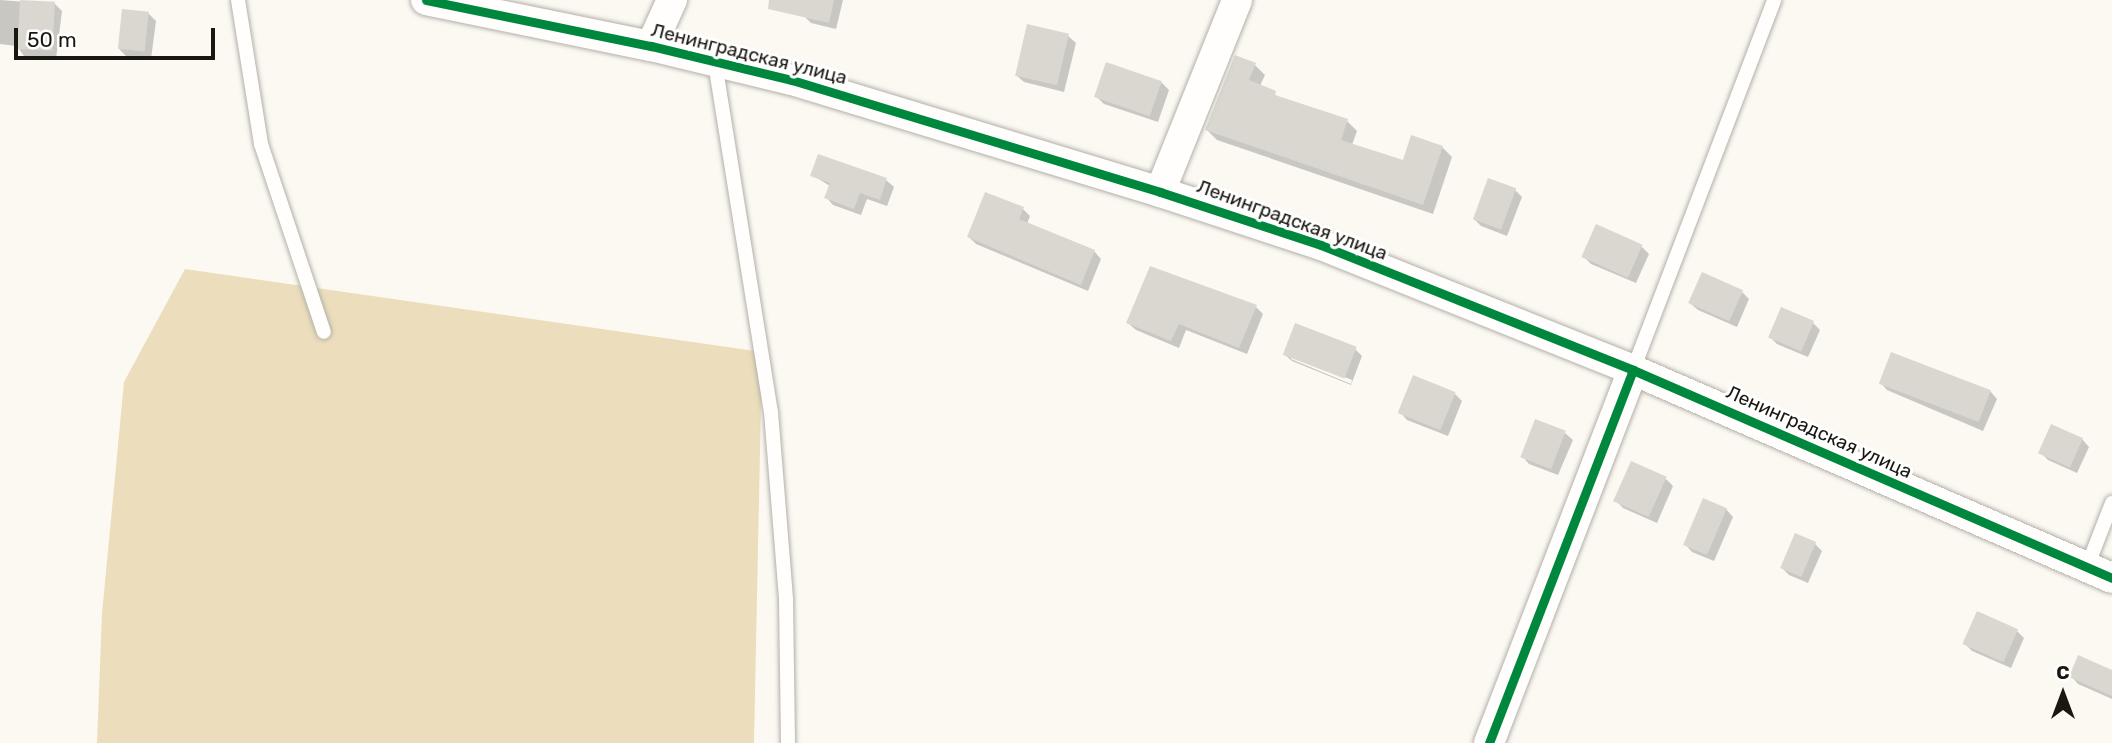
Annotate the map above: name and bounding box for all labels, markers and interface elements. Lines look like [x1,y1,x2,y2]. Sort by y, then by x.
scale bar [18,14,219,58]
street label: Ленинградская улица [649,19,849,89]
text: 50 m [27,27,77,52]
street label: Ленинградская улица [1194,175,1390,265]
street label: Ленинградская улица [1723,381,1915,483]
north arrow [2028,659,2098,729]
text: С [2056,661,2070,684]

